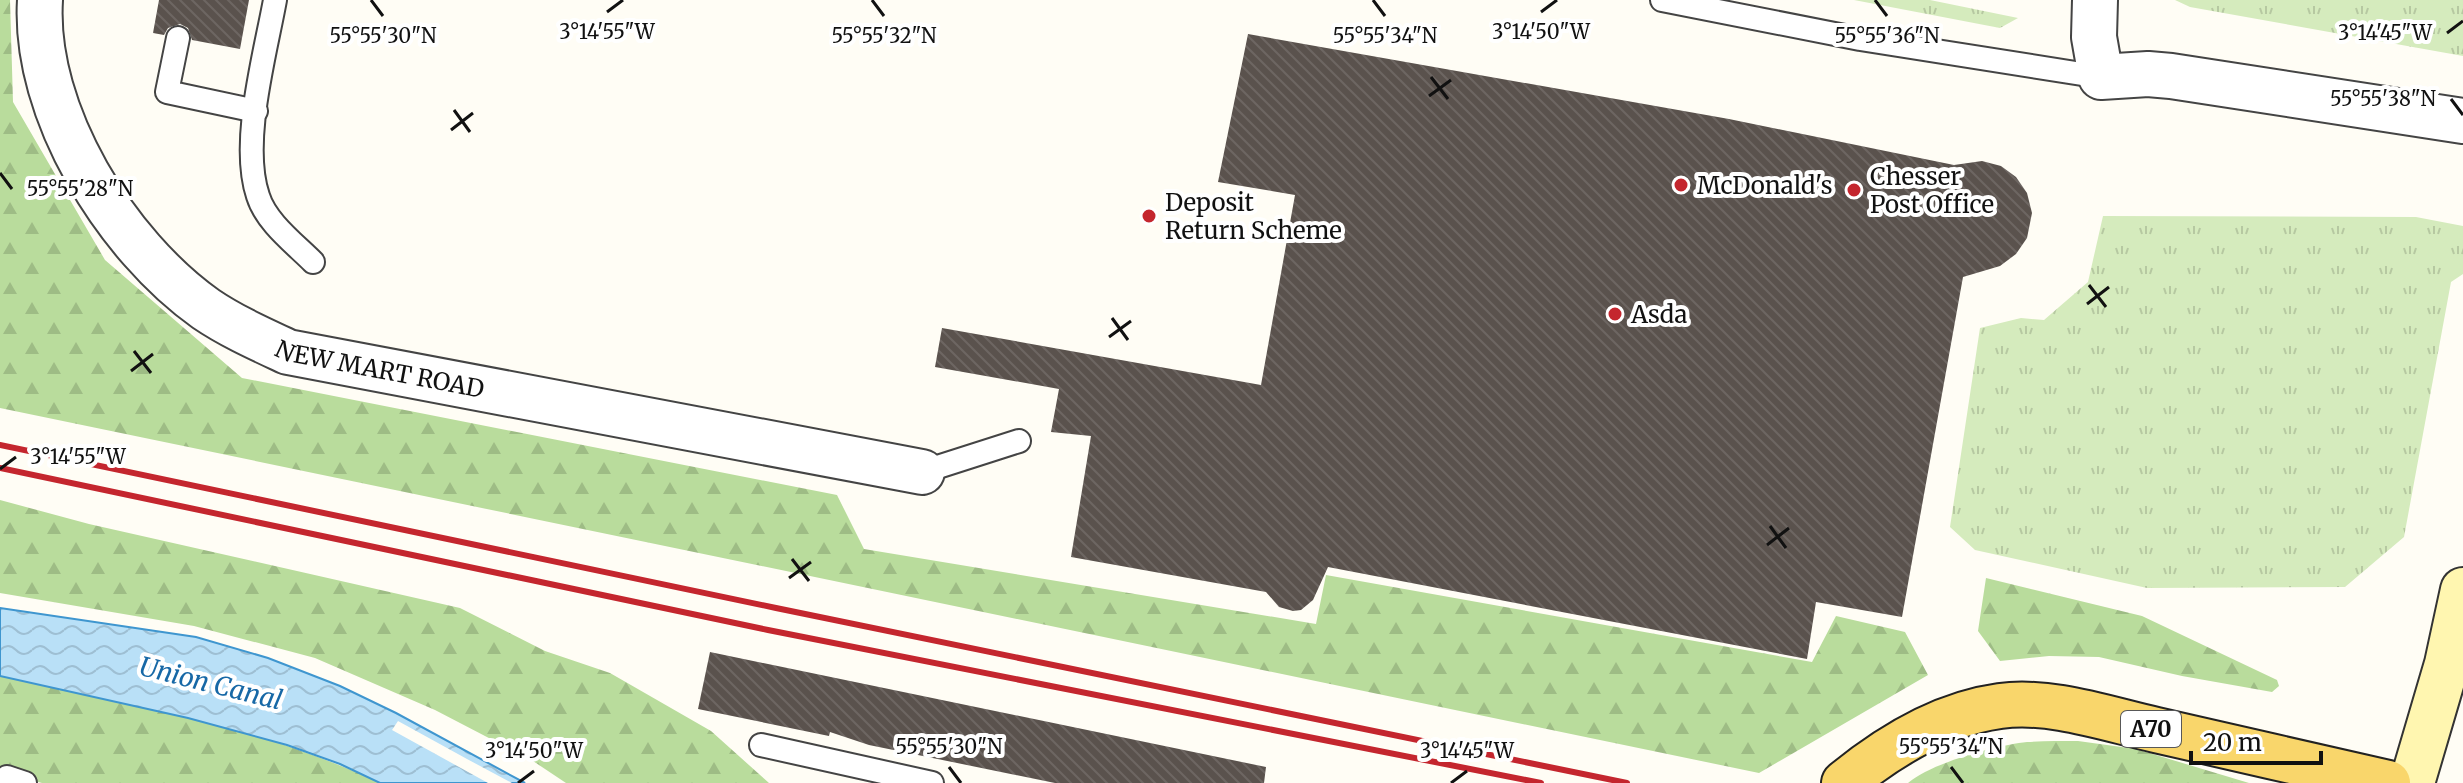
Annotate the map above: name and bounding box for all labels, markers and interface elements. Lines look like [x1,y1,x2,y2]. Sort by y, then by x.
text: 3°14'55"W [559,19,656,44]
text: 3°14'50"W [1492,19,1591,44]
text: 3°14'45"W [2338,20,2433,45]
text: 55°55'30"N [330,23,437,48]
text: 55°55'32"N [831,23,937,48]
text: 55°55'34"N [1333,23,1438,48]
text: 55°55'36"N [1835,23,1940,48]
text: 55°55'38"N [2330,86,2436,111]
place label: Chesser Post Office [1870,161,1994,220]
place label: McDonald's [1697,170,1832,201]
text: 55°55'28"N [27,176,134,201]
marker: McDonald's [1672,176,1690,194]
marker: Chesser Post Office [1845,181,1863,199]
place label: Deposit Return Scheme [1165,187,1342,246]
marker: Deposit Return Scheme [1140,207,1158,225]
place label: Asda [1630,299,1688,330]
marker: Asda [1606,305,1624,323]
street label: NEW MART ROAD [270,333,487,404]
text: 3°14'55"W [30,444,127,469]
water label: Union Canal [136,649,286,717]
road number: A70 [2121,711,2181,747]
scale bar [2191,715,2321,765]
text: 20 m [2203,727,2262,758]
text: 55°55'30"N [896,734,1003,759]
text: 55°55'34"N [1899,734,2004,759]
text: 3°14'50"W [485,738,584,763]
text: 3°14'45"W [1420,738,1515,763]

